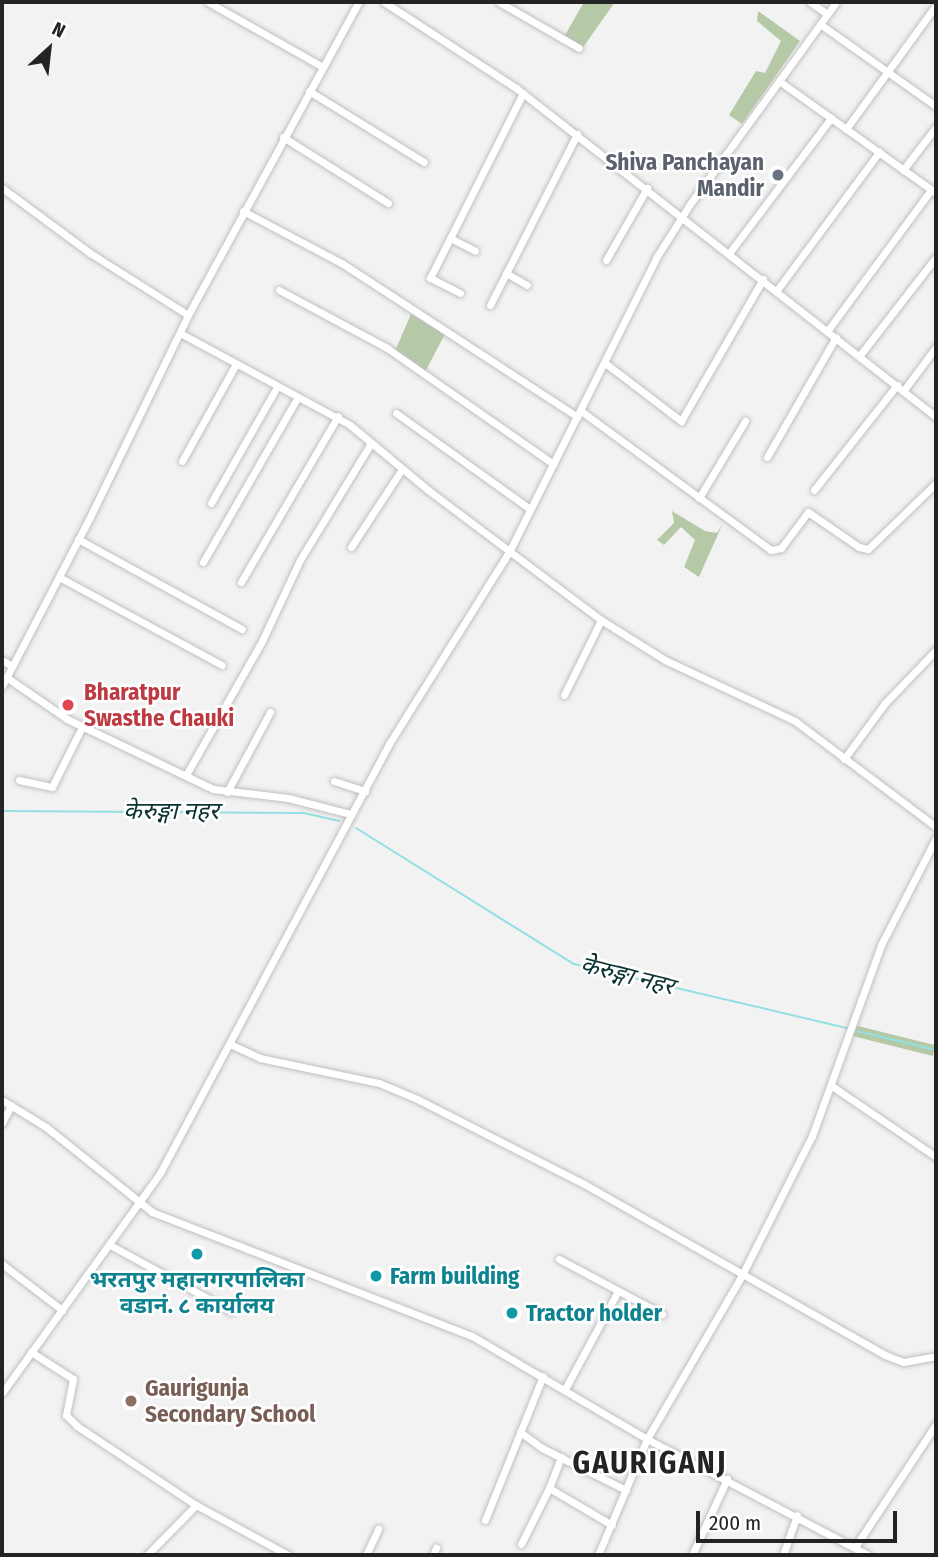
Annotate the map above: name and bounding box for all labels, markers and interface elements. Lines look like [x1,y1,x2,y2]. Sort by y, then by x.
north arrow [14,14,84,84]
text: N [48,17,69,43]
place label: Shiva Panchayan Mandir [605,148,764,202]
marker: Shiva Panchayan Mandir [770,167,786,183]
place label: Bharatpur Swasthe Chauki [84,678,234,732]
marker: Bharatpur Swasthe Chauki [58,695,78,715]
water label: केरुङ्गा नहर [123,798,219,826]
water label: केेरुङ्गा नहर [577,950,677,1002]
marker: भरतपुर महानगरपालिका वडानं. ८ कार्यालय [189,1246,205,1262]
place label: Farm building [390,1262,519,1290]
place label: भरतपुर महानगरपालिका वडानं. ८ कार्यालय [89,1265,305,1319]
marker: Farm building [368,1268,384,1284]
place label: Tractor holder [526,1299,662,1327]
marker: Tractor holder [504,1305,520,1321]
place label: Gaurigunja Secondary School [145,1374,315,1428]
marker: Gaurigunja Secondary School [123,1393,139,1409]
district label: GAURIGANJ [574,1445,726,1481]
scale bar [700,1498,901,1542]
text: 200 m [709,1510,761,1536]

